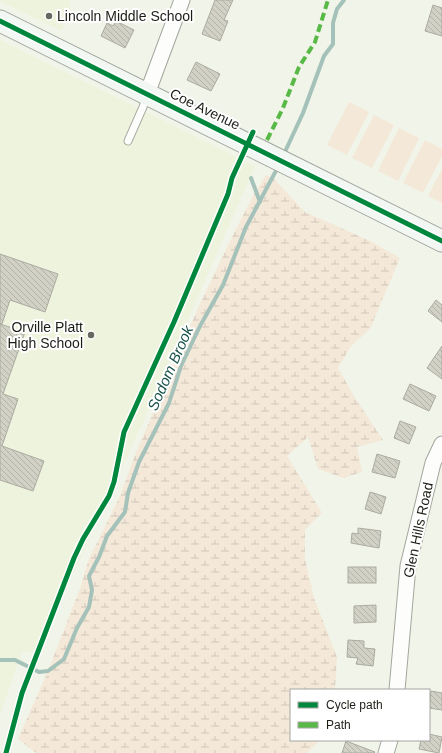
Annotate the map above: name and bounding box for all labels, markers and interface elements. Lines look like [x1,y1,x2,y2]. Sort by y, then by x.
place label: Lincoln Middle School [57,8,193,24]
marker: Lincoln Middle School [44,11,54,21]
street label: Coe Avenue [167,85,243,133]
place label: Orville Platt High School [8,319,83,351]
water label: Sodom Brook [144,322,197,413]
marker: Orville Platt High School [86,330,96,340]
street label: Glen Hills Road [400,481,436,579]
legend [290,689,430,741]
text: Cycle path [326,698,383,712]
text: Path [326,718,351,732]

